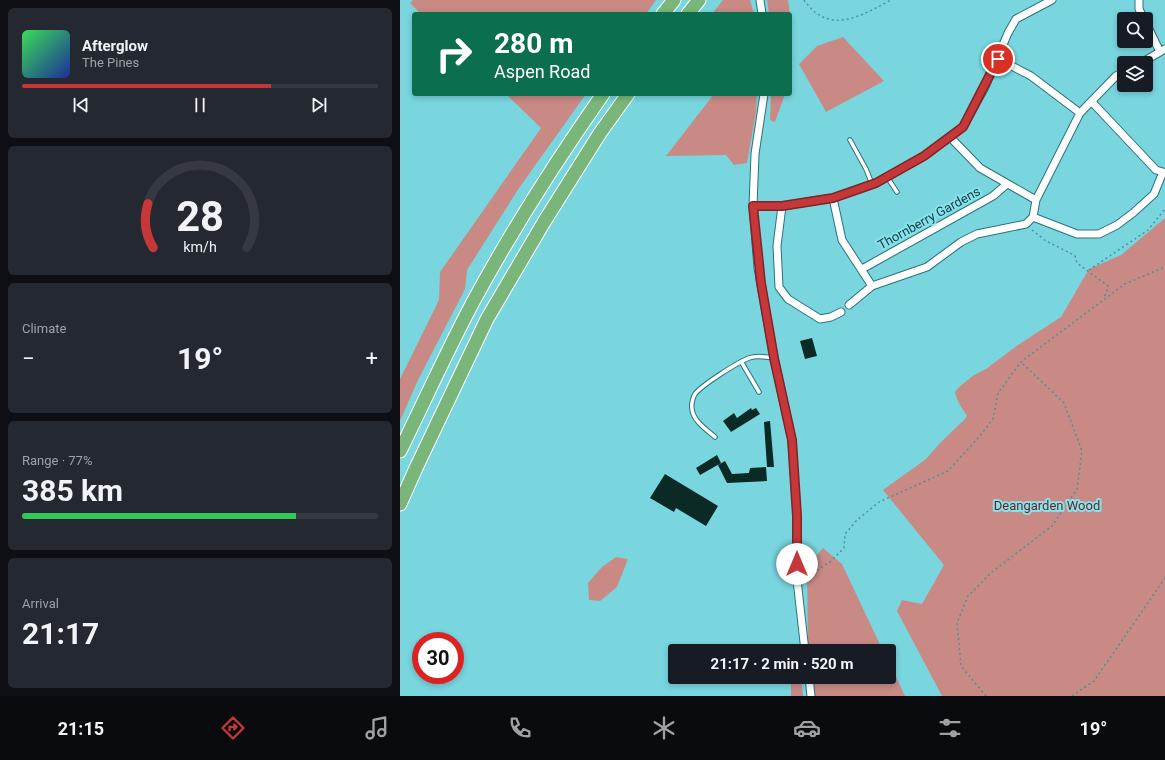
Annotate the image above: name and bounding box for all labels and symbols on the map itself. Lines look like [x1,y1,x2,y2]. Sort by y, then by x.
pin [981,42,1015,76]
street label: Thornberry Gardens [875,183,983,252]
park label: Deangarden Wood [994,498,1100,513]
position arrow [776,543,818,585]
speed limit sign: 30 [412,632,464,684]

